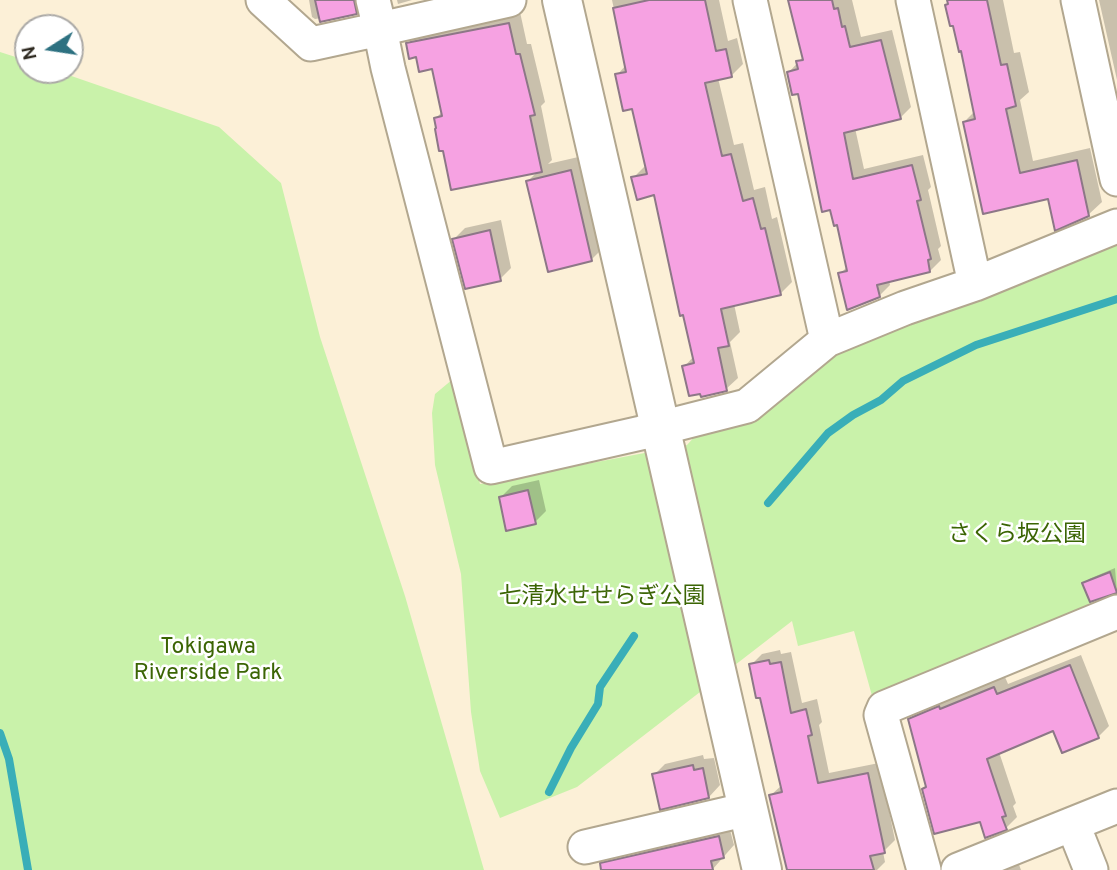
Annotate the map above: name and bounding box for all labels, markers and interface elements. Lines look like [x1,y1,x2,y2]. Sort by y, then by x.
north arrow [14,14,84,84]
text: N [17,44,44,62]
park label: さくら坂公園 [948,522,1086,550]
park label: 七清水せせらぎ公園 [499,584,705,612]
park label: Tokigawa Riverside Park [134,634,282,688]

